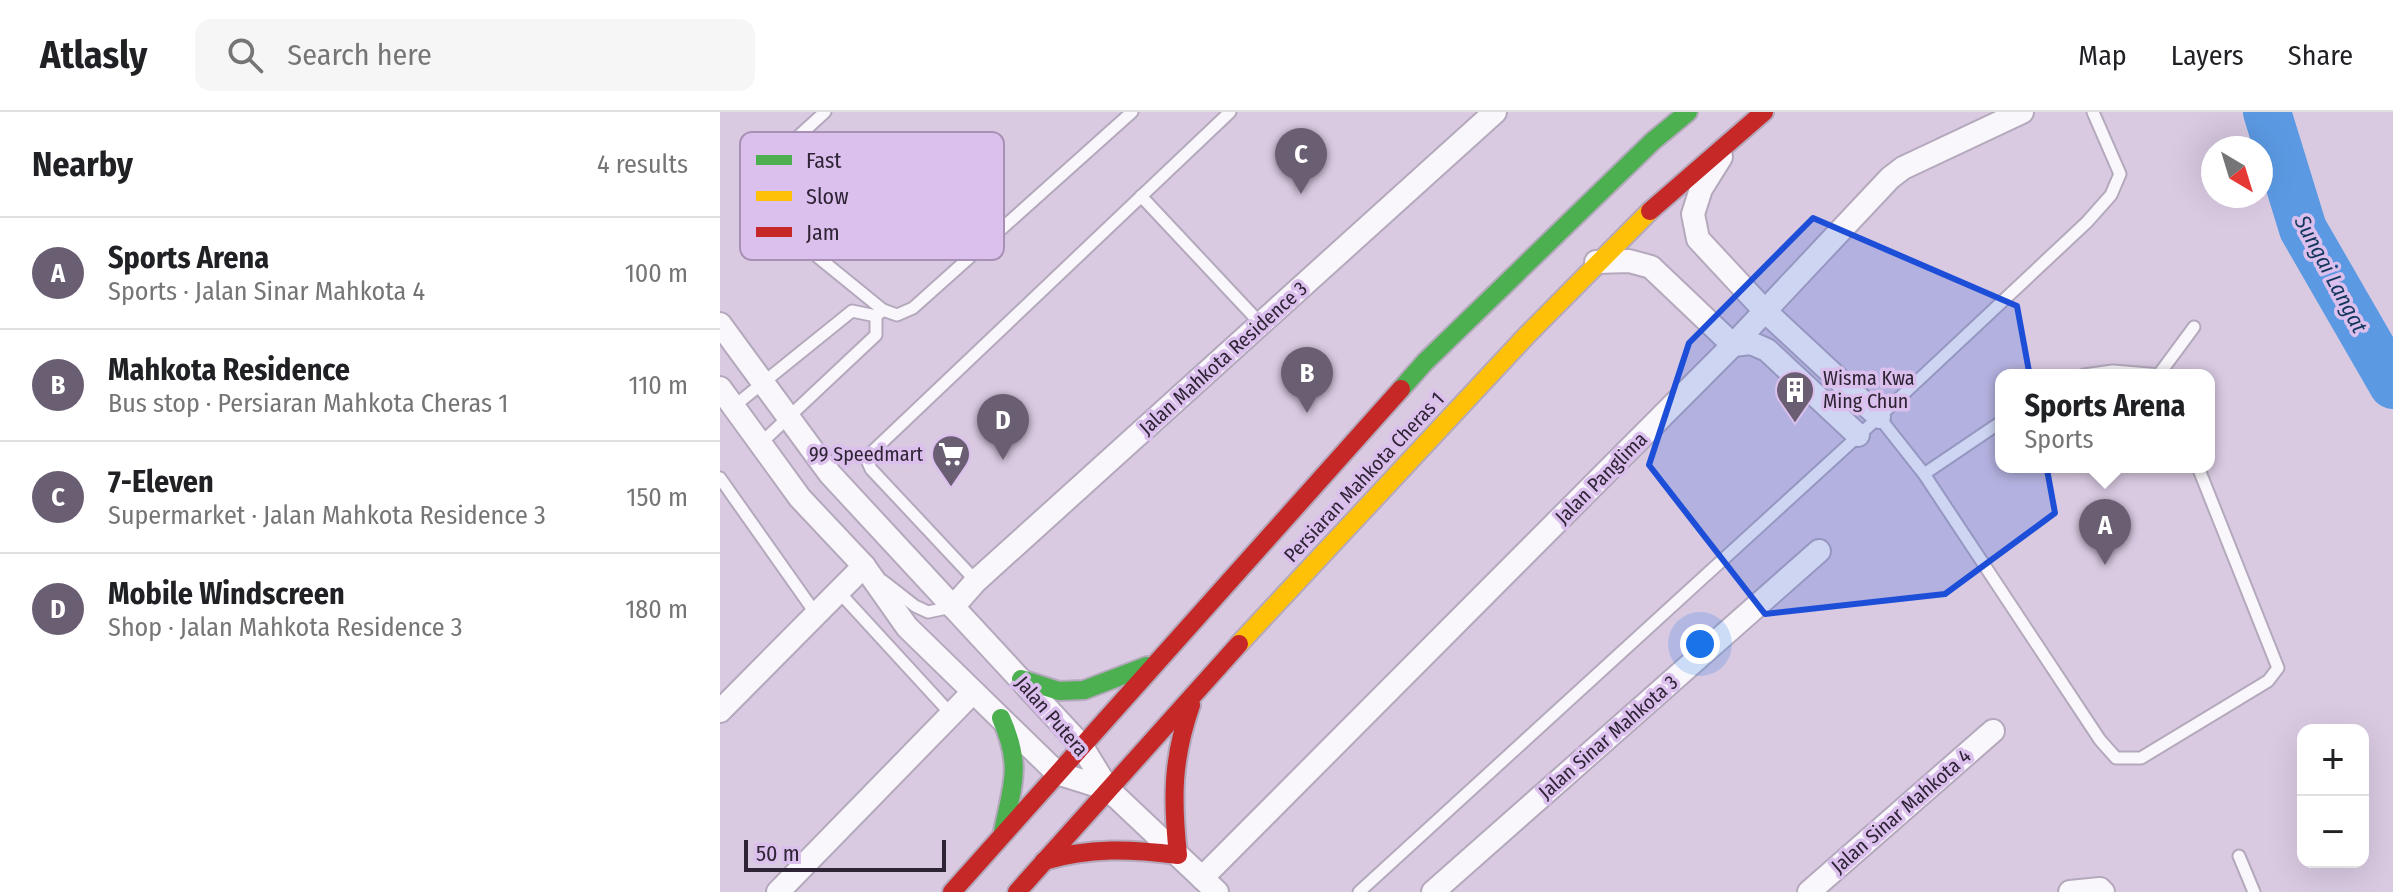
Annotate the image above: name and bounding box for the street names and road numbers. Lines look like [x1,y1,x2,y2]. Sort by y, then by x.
street label: Jalan Mahkota Residence 3 [1134,276,1312,440]
street label: Persiaran Mahkota Cheras 1 [1279,387,1449,567]
street label: Jalan Panglima [1550,427,1652,529]
street label: Jalan Sinar Mahkota 3 [1534,670,1682,804]
street label: Jalan Putera [1011,671,1093,761]
street label: Jalan Sinar Mahkota 4 [1826,744,1976,878]

